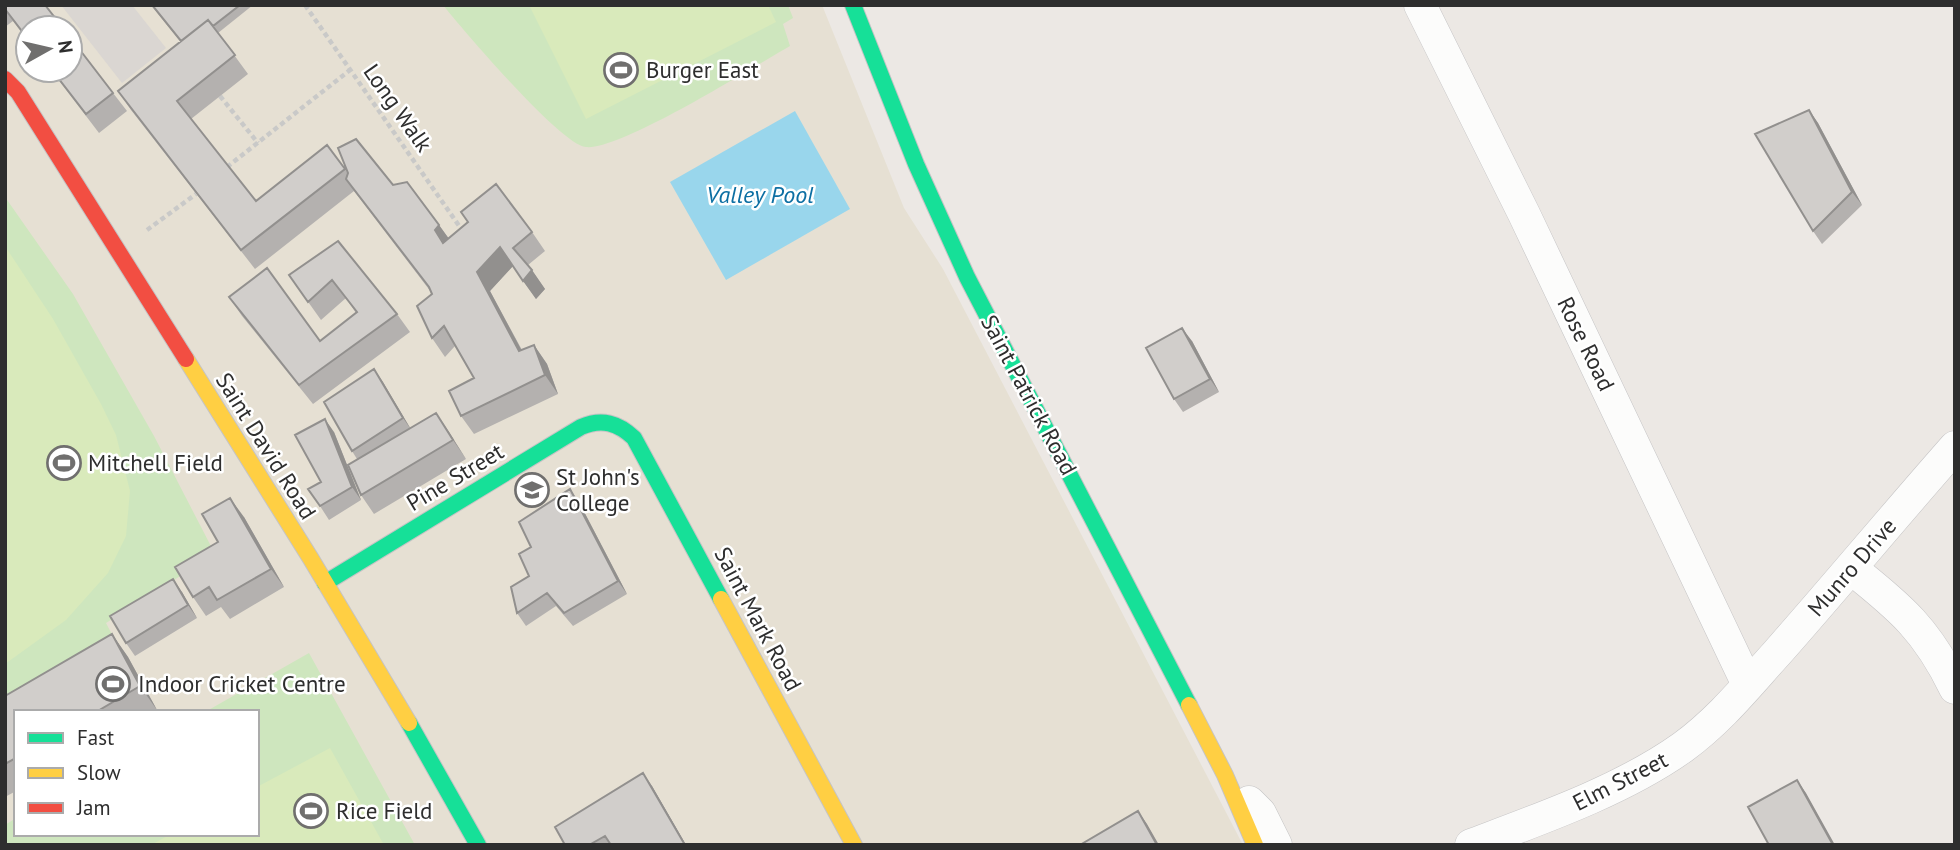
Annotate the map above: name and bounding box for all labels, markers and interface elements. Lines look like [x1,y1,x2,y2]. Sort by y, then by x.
north arrow [14,14,84,84]
text: N [53,39,79,54]
sports icon: Burger East [602,51,640,89]
place label: Burger East [646,55,759,84]
street label: Long Walk [358,58,439,157]
water label: Valley Pool [706,179,814,210]
street label: Rose Road [1551,292,1622,396]
street label: Saint Patrick Road [975,310,1084,480]
street label: Saint David Road [210,367,323,524]
street label: Pine Street [401,436,509,517]
sports icon: Mitchell Field [45,444,83,482]
place label: Mitchell Field [88,448,223,477]
place label: St John's College [556,462,640,517]
school or university icon: St John's College [513,471,551,509]
street label: Munro Drive [1801,511,1902,622]
street label: Saint Mark Road [708,542,809,696]
sports icon: Indoor Cricket Centre [94,665,132,703]
place label: Indoor Cricket Centre [138,669,346,698]
legend [14,710,259,836]
text: Fast [77,724,114,751]
street label: Elm Street [1567,744,1672,817]
text: Slow [77,759,121,786]
sports icon: Rice Field [292,792,330,830]
text: Jam [76,794,111,821]
place label: Rice Field [336,796,432,825]

